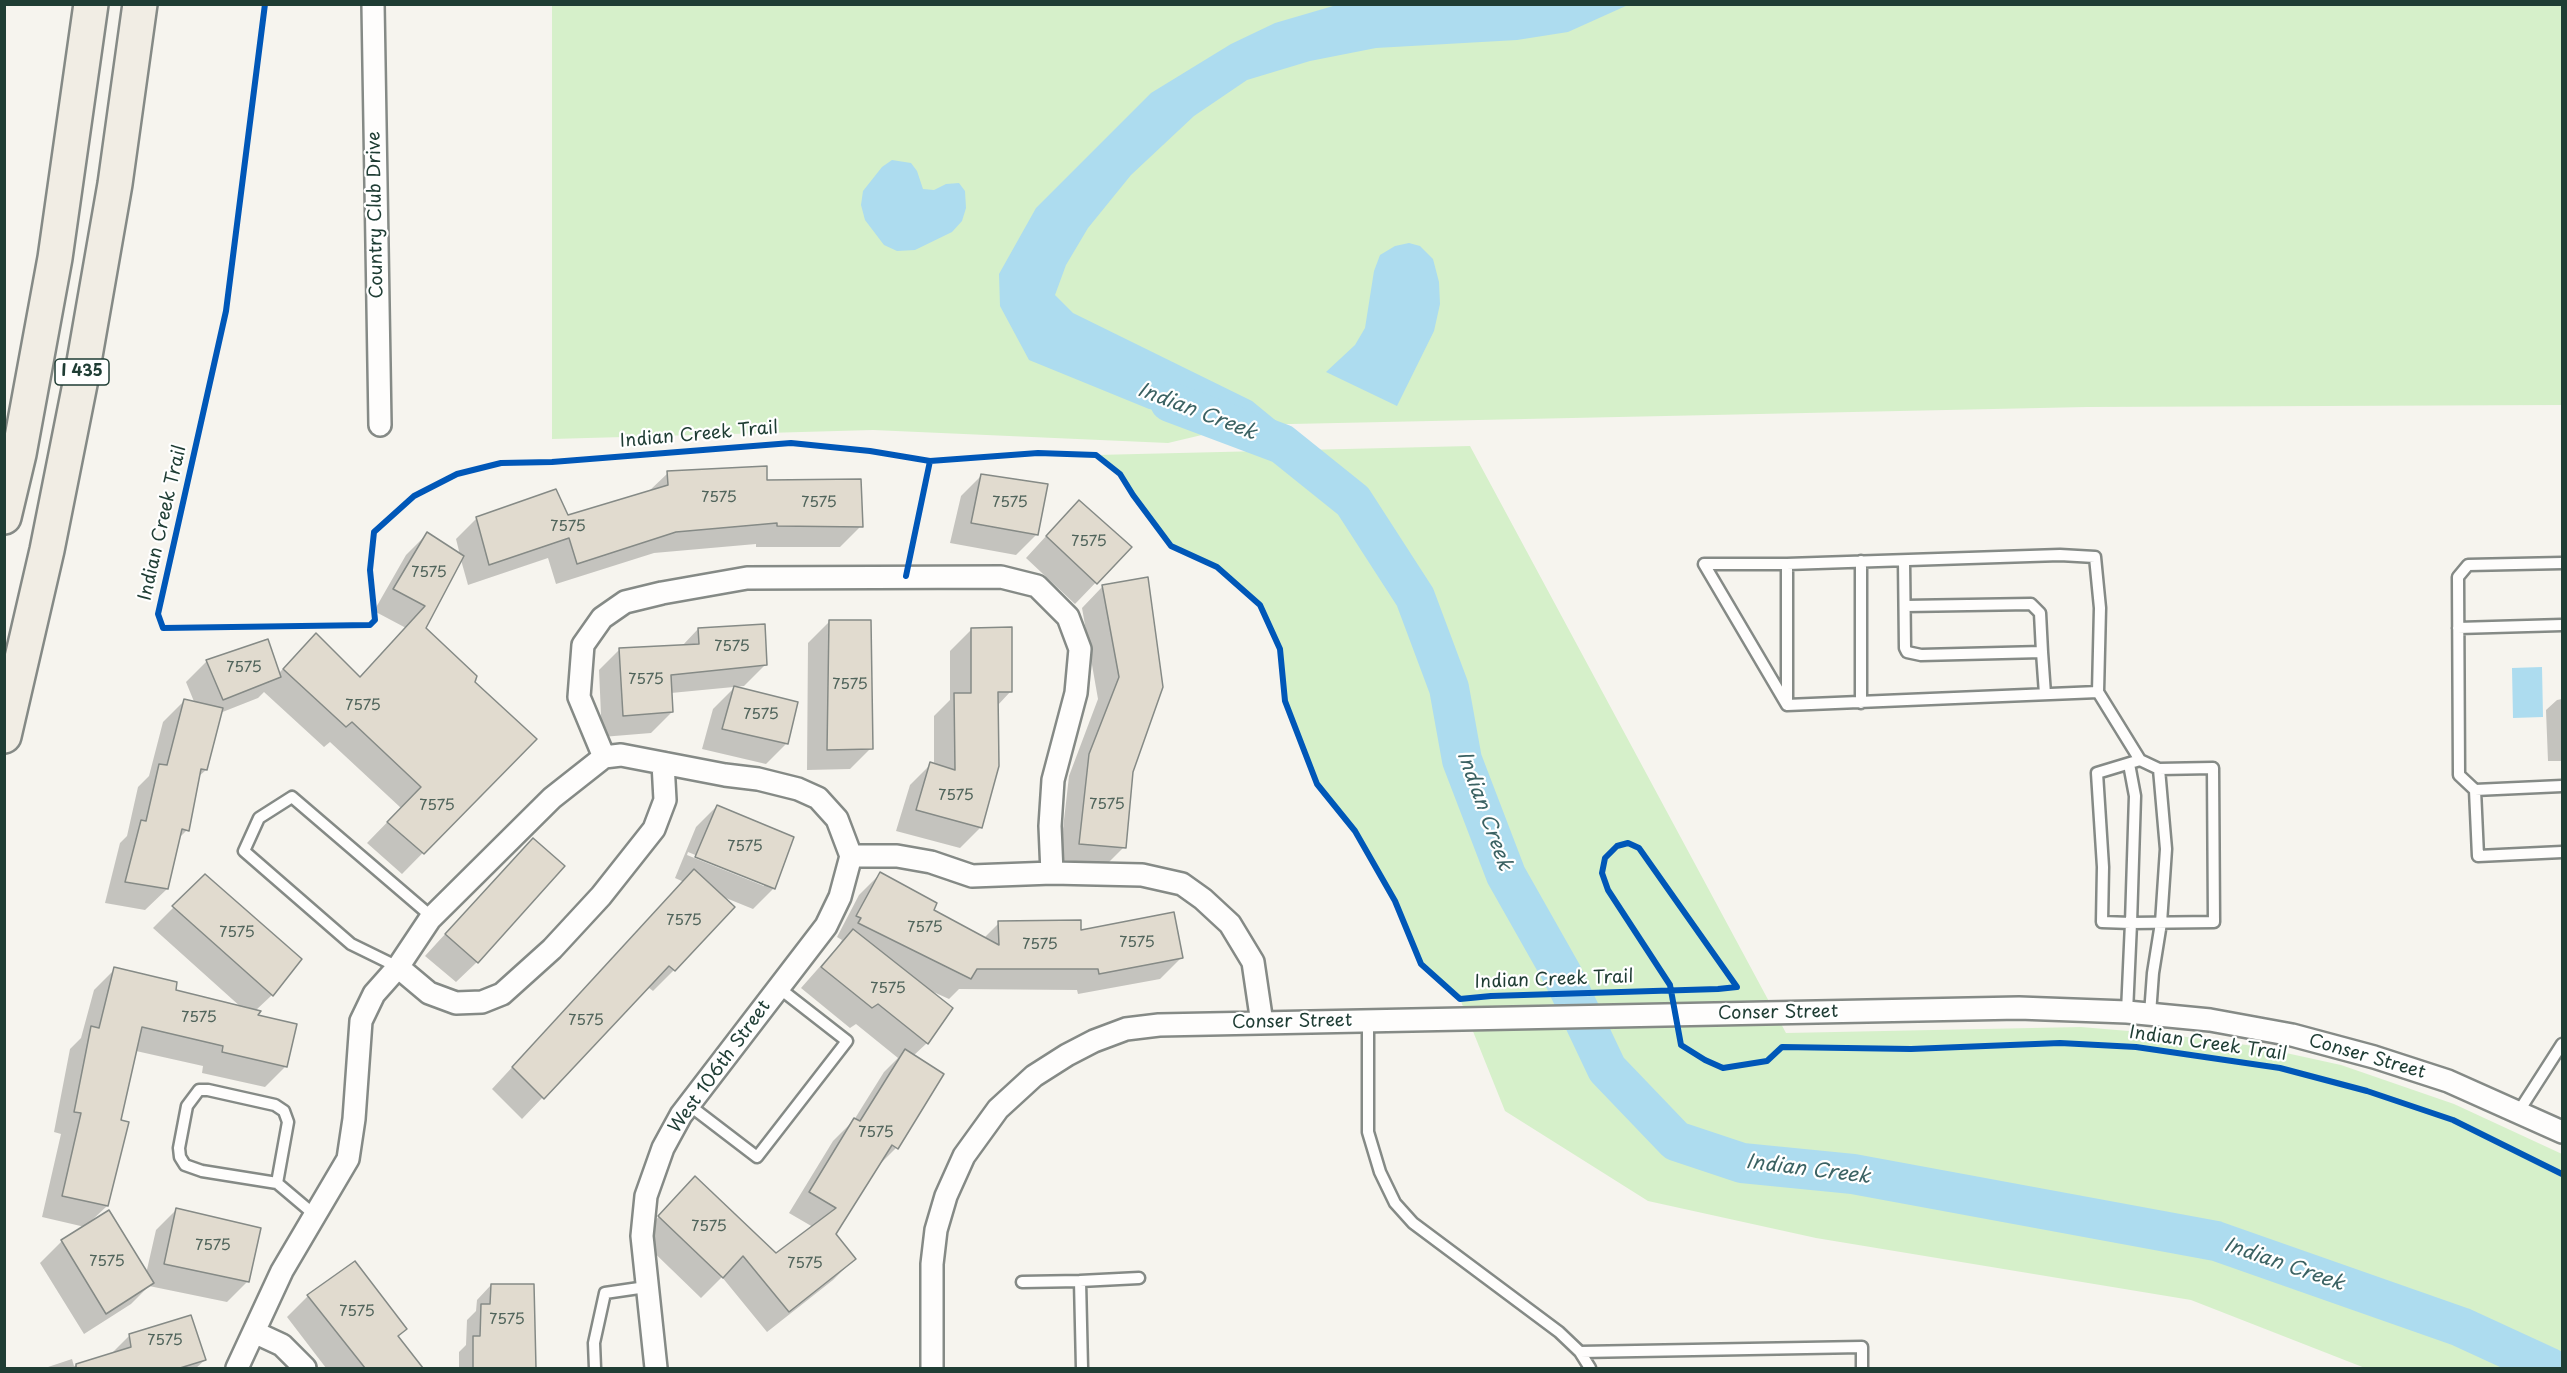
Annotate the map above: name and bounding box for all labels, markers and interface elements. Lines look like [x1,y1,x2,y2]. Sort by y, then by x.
street label: Country Club Drive [364,131,388,299]
road number: I 435 [55,359,109,385]
water label: Indian Creek [1134,378,1260,446]
street label: Indian Creek Trail [619,417,779,453]
street label: Indian Creek Trail [135,443,191,603]
house number: 7575 [701,489,737,507]
house number: 7575 [801,494,837,512]
house number: 7575 [992,494,1028,512]
house number: 7575 [550,518,586,536]
house number: 7575 [1071,533,1107,551]
house number: 7575 [411,564,447,582]
house number: 7575 [714,638,750,656]
house number: 7575 [226,659,262,677]
house number: 7575 [628,671,664,689]
house number: 7575 [832,676,868,694]
house number: 7575 [345,697,381,715]
house number: 7575 [743,706,779,724]
water label: Indian Creek [1451,748,1517,874]
house number: 7575 [938,787,974,805]
house number: 7575 [1089,796,1125,814]
house number: 7575 [419,797,455,815]
house number: 7575 [727,838,763,856]
house number: 7575 [666,912,702,930]
house number: 7575 [907,919,943,937]
house number: 7575 [219,924,255,942]
house number: 7575 [1119,934,1155,952]
house number: 7575 [1022,936,1058,954]
street label: Indian Creek Trail [1474,966,1634,994]
house number: 7575 [870,980,906,998]
street label: West 106th Street [665,996,775,1138]
street label: Conser Street [1718,1001,1838,1025]
house number: 7575 [181,1009,217,1027]
street label: Conser Street [1232,1010,1352,1034]
house number: 7575 [568,1012,604,1030]
street label: Indian Creek Trail [2128,1022,2288,1066]
street label: Conser Street [2306,1030,2428,1084]
house number: 7575 [858,1124,894,1142]
water label: Indian Creek [1744,1150,1872,1190]
house number: 7575 [691,1218,727,1236]
water label: Indian Creek [2221,1233,2347,1297]
house number: 7575 [195,1237,231,1255]
house number: 7575 [89,1253,125,1271]
house number: 7575 [787,1255,823,1273]
house number: 7575 [339,1303,375,1321]
house number: 7575 [489,1311,525,1329]
house number: 7575 [147,1332,183,1350]

